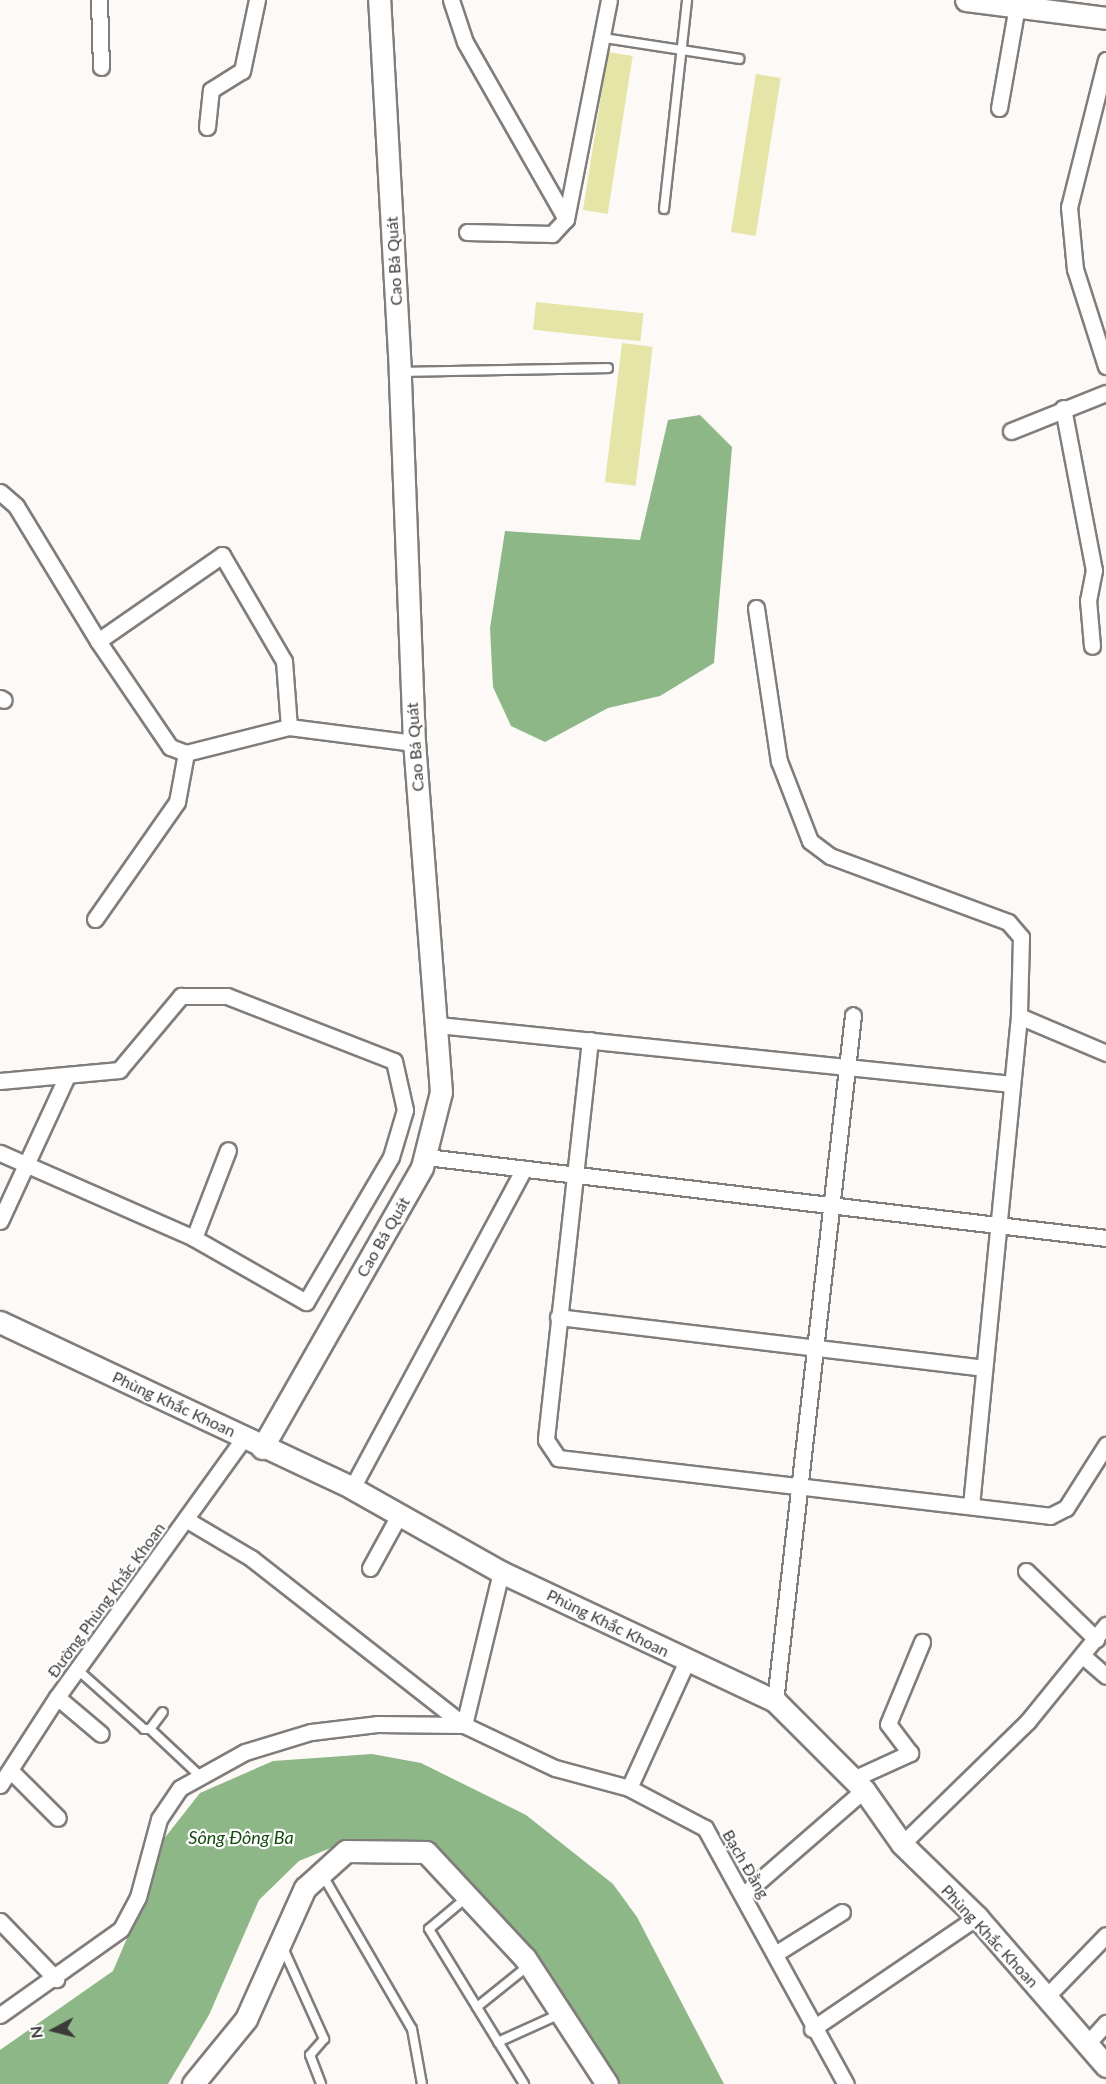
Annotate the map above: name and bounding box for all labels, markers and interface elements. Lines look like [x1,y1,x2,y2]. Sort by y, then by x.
street label: Cao Bá Quát [382,216,406,306]
street label: Cao Bá Quát [402,702,428,792]
street label: Cao Bá Quát [352,1194,414,1280]
street label: Phùng Khắc Khoan [109,1367,239,1441]
street label: Đường Phùng Khắc Khoan [43,1519,169,1681]
street label: Phùng Khắc Khoan [544,1585,672,1661]
water label: Sông Đông Ba [188,1826,294,1848]
street label: Bạch Đằng [719,1826,773,1902]
street label: Phùng Khắc Khoan [937,1881,1043,1991]
north arrow [24,2000,84,2060]
text: N [25,2025,46,2040]

